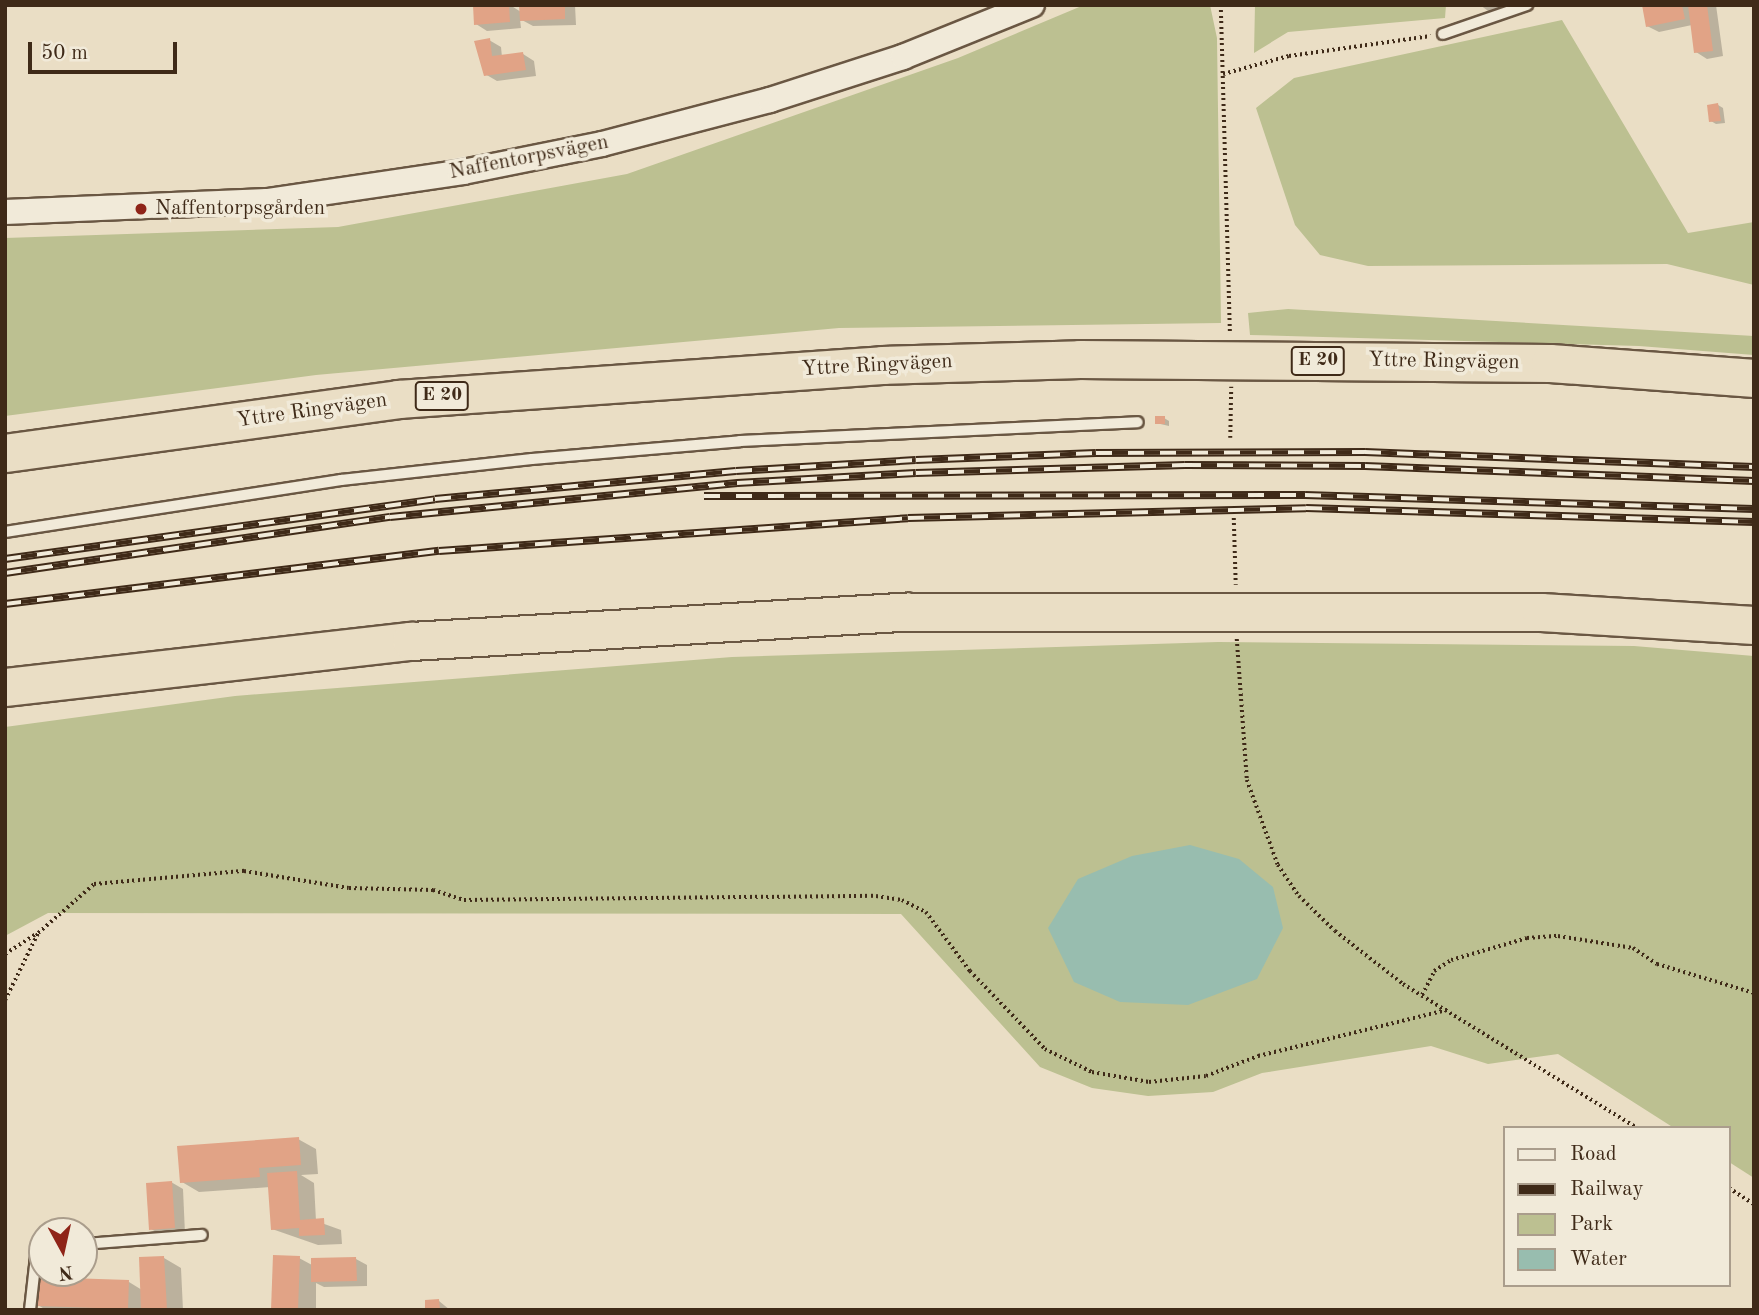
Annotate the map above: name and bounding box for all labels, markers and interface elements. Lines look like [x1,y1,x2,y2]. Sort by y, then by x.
scale bar [32,28,180,72]
text: 50 m [41,43,88,64]
street label: Naffentorpsvägen [447,130,611,186]
place label: Naffentorpsgården [155,196,325,222]
marker: Naffentorpsgården [133,201,149,217]
road number: E 20 [1290,346,1346,376]
street label: Yttre Ringvägen [1368,348,1520,376]
street label: Yttre Ringvägen [801,349,953,383]
road number: E 20 [414,380,470,412]
street label: Yttre Ringvägen [235,388,389,434]
legend [1504,1126,1731,1287]
text: Road [1570,1144,1617,1165]
text: Railway [1570,1179,1644,1200]
text: Park [1570,1214,1613,1235]
north arrow [28,1217,98,1287]
text: Water [1570,1249,1627,1270]
text: N [57,1261,74,1282]

